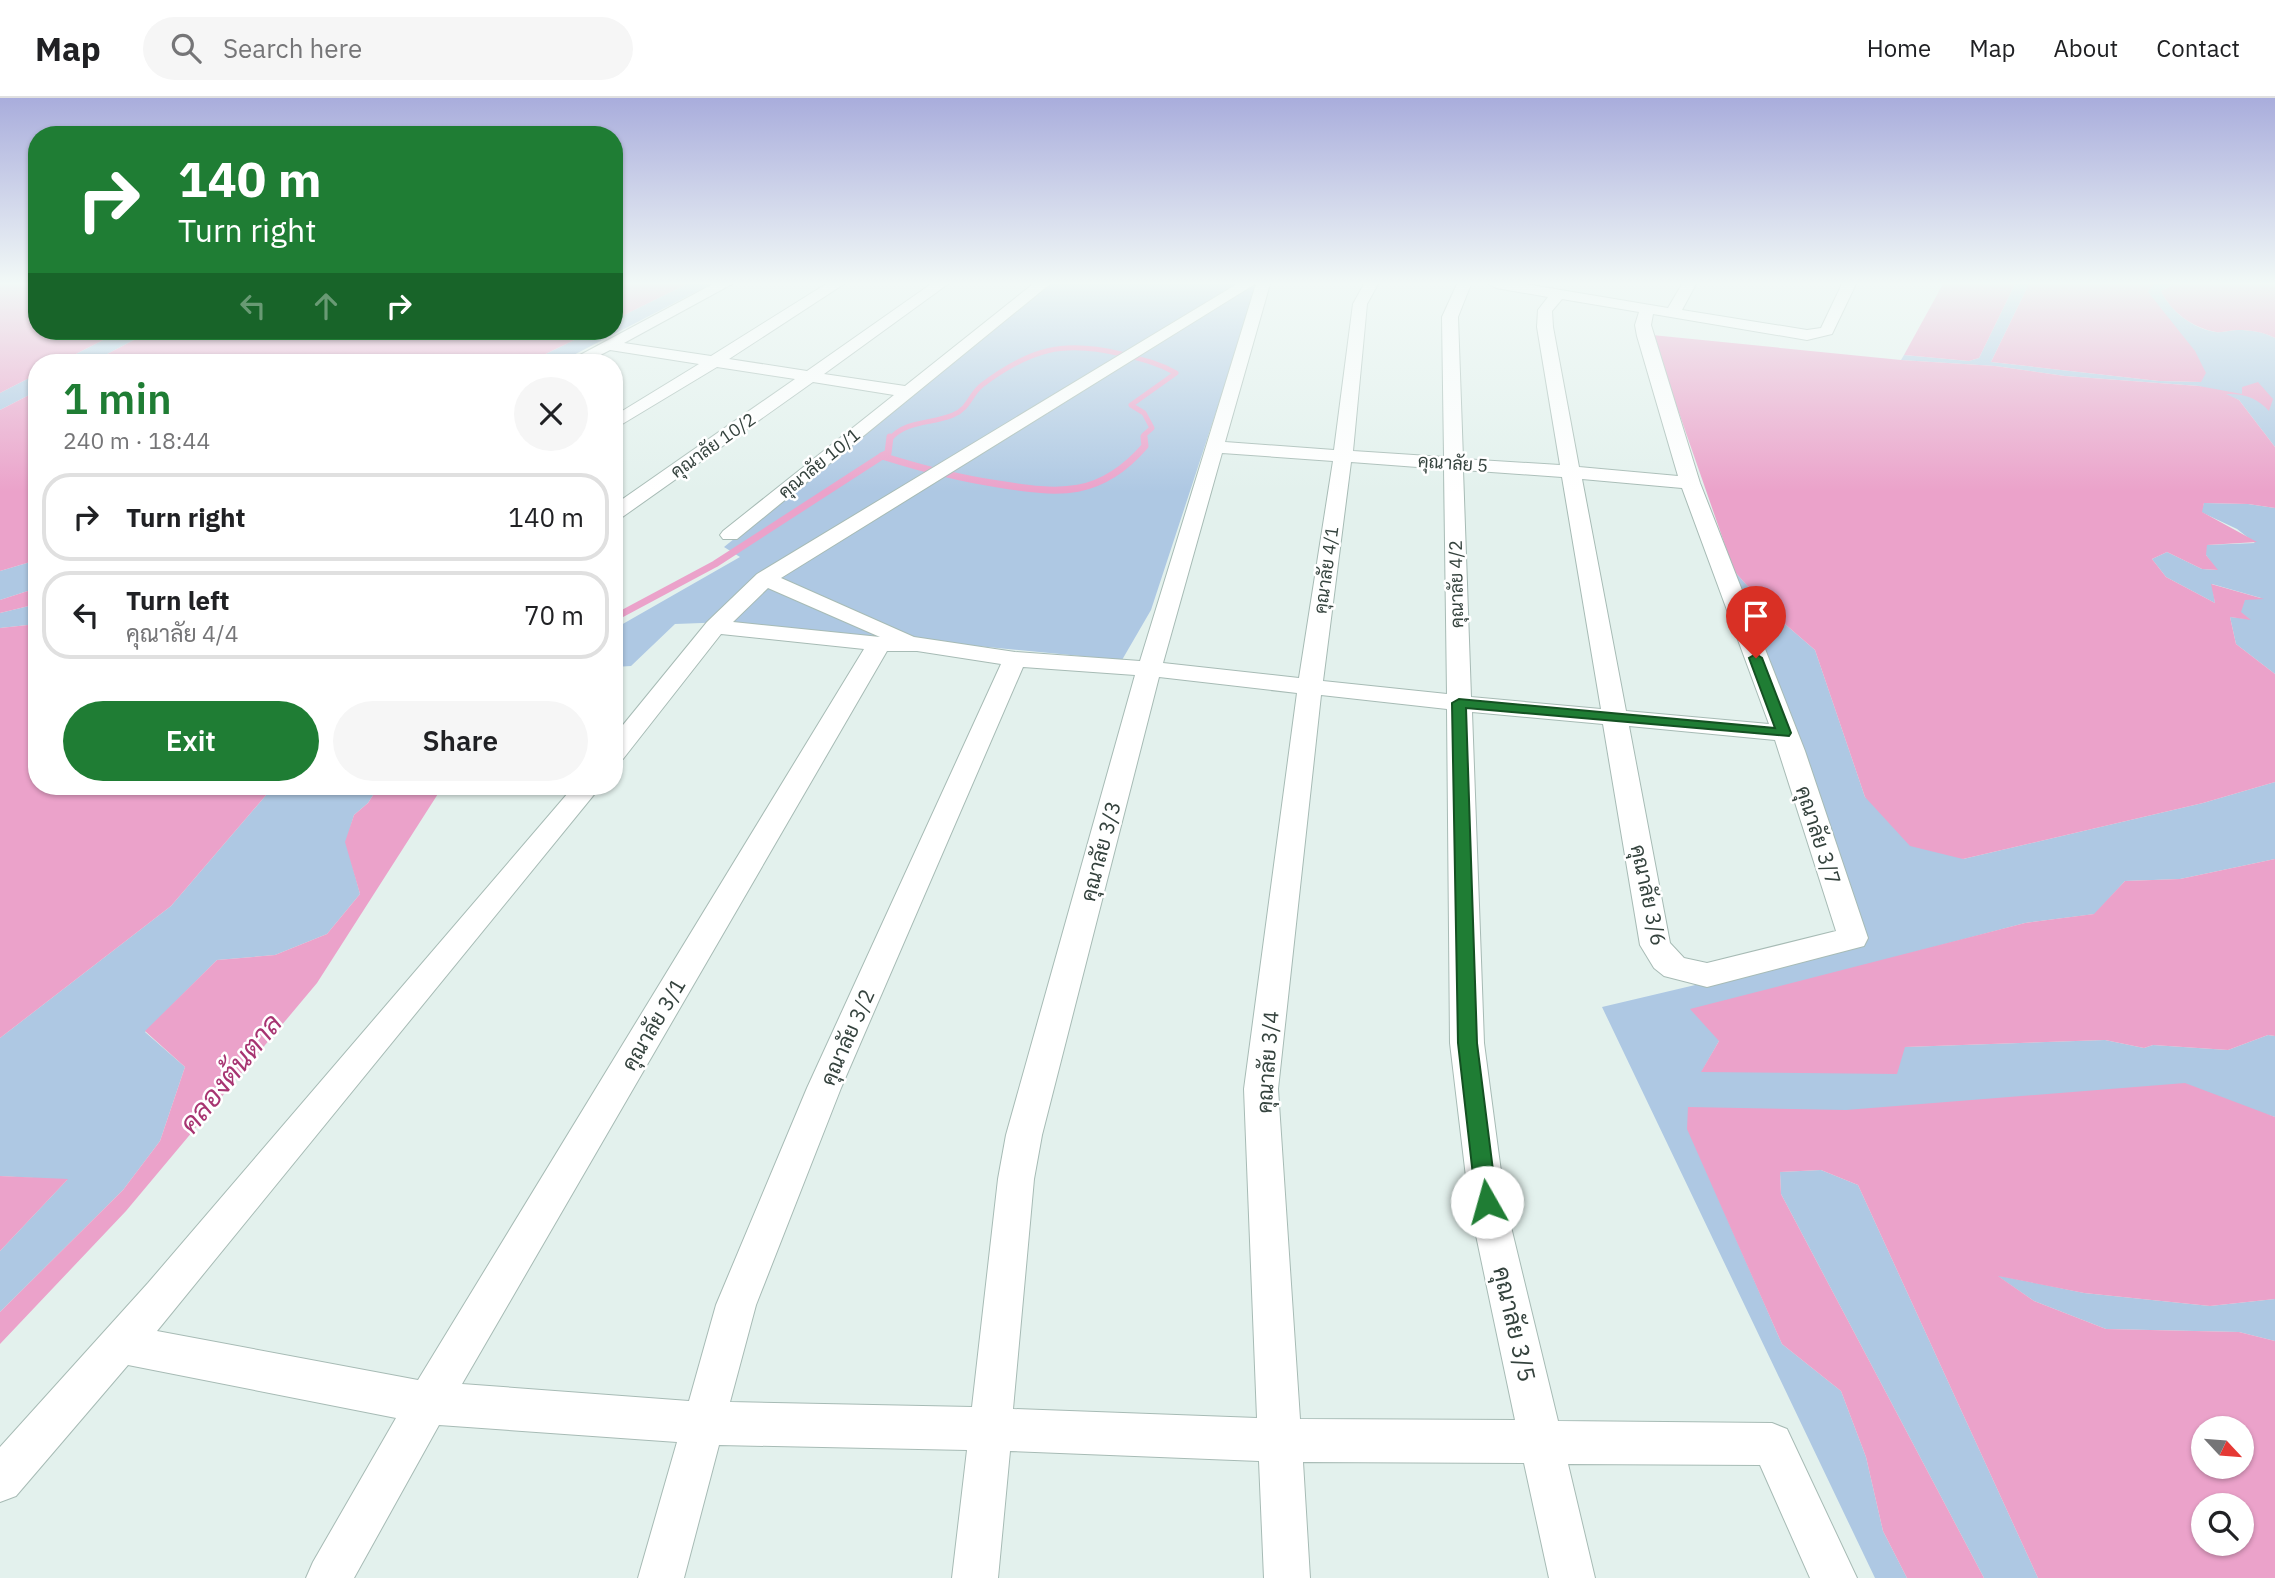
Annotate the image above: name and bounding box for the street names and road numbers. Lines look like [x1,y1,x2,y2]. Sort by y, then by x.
street label: คุณาลัย 10/2 [666,407,761,484]
street label: คุณาลัย 10/1 [773,423,865,504]
street label: คุณาลัย 5 [1417,449,1489,478]
street label: คุณาลัย 4/1 [1308,525,1345,615]
street label: คุณาลัย 4/2 [1444,540,1469,628]
street label: คุณาลัย 3/7 [1789,782,1848,888]
street label: คุณาลัย 3/3 [1073,798,1128,904]
street label: คุณาลัย 3/6 [1624,842,1673,948]
street label: คุณาลัย 3/1 [615,973,692,1076]
street label: คุณาลัย 3/2 [813,984,882,1090]
street label: คุณาลัย 3/4 [1249,1010,1286,1114]
street label: คุณาลัย 3/5 [1485,1263,1544,1385]

